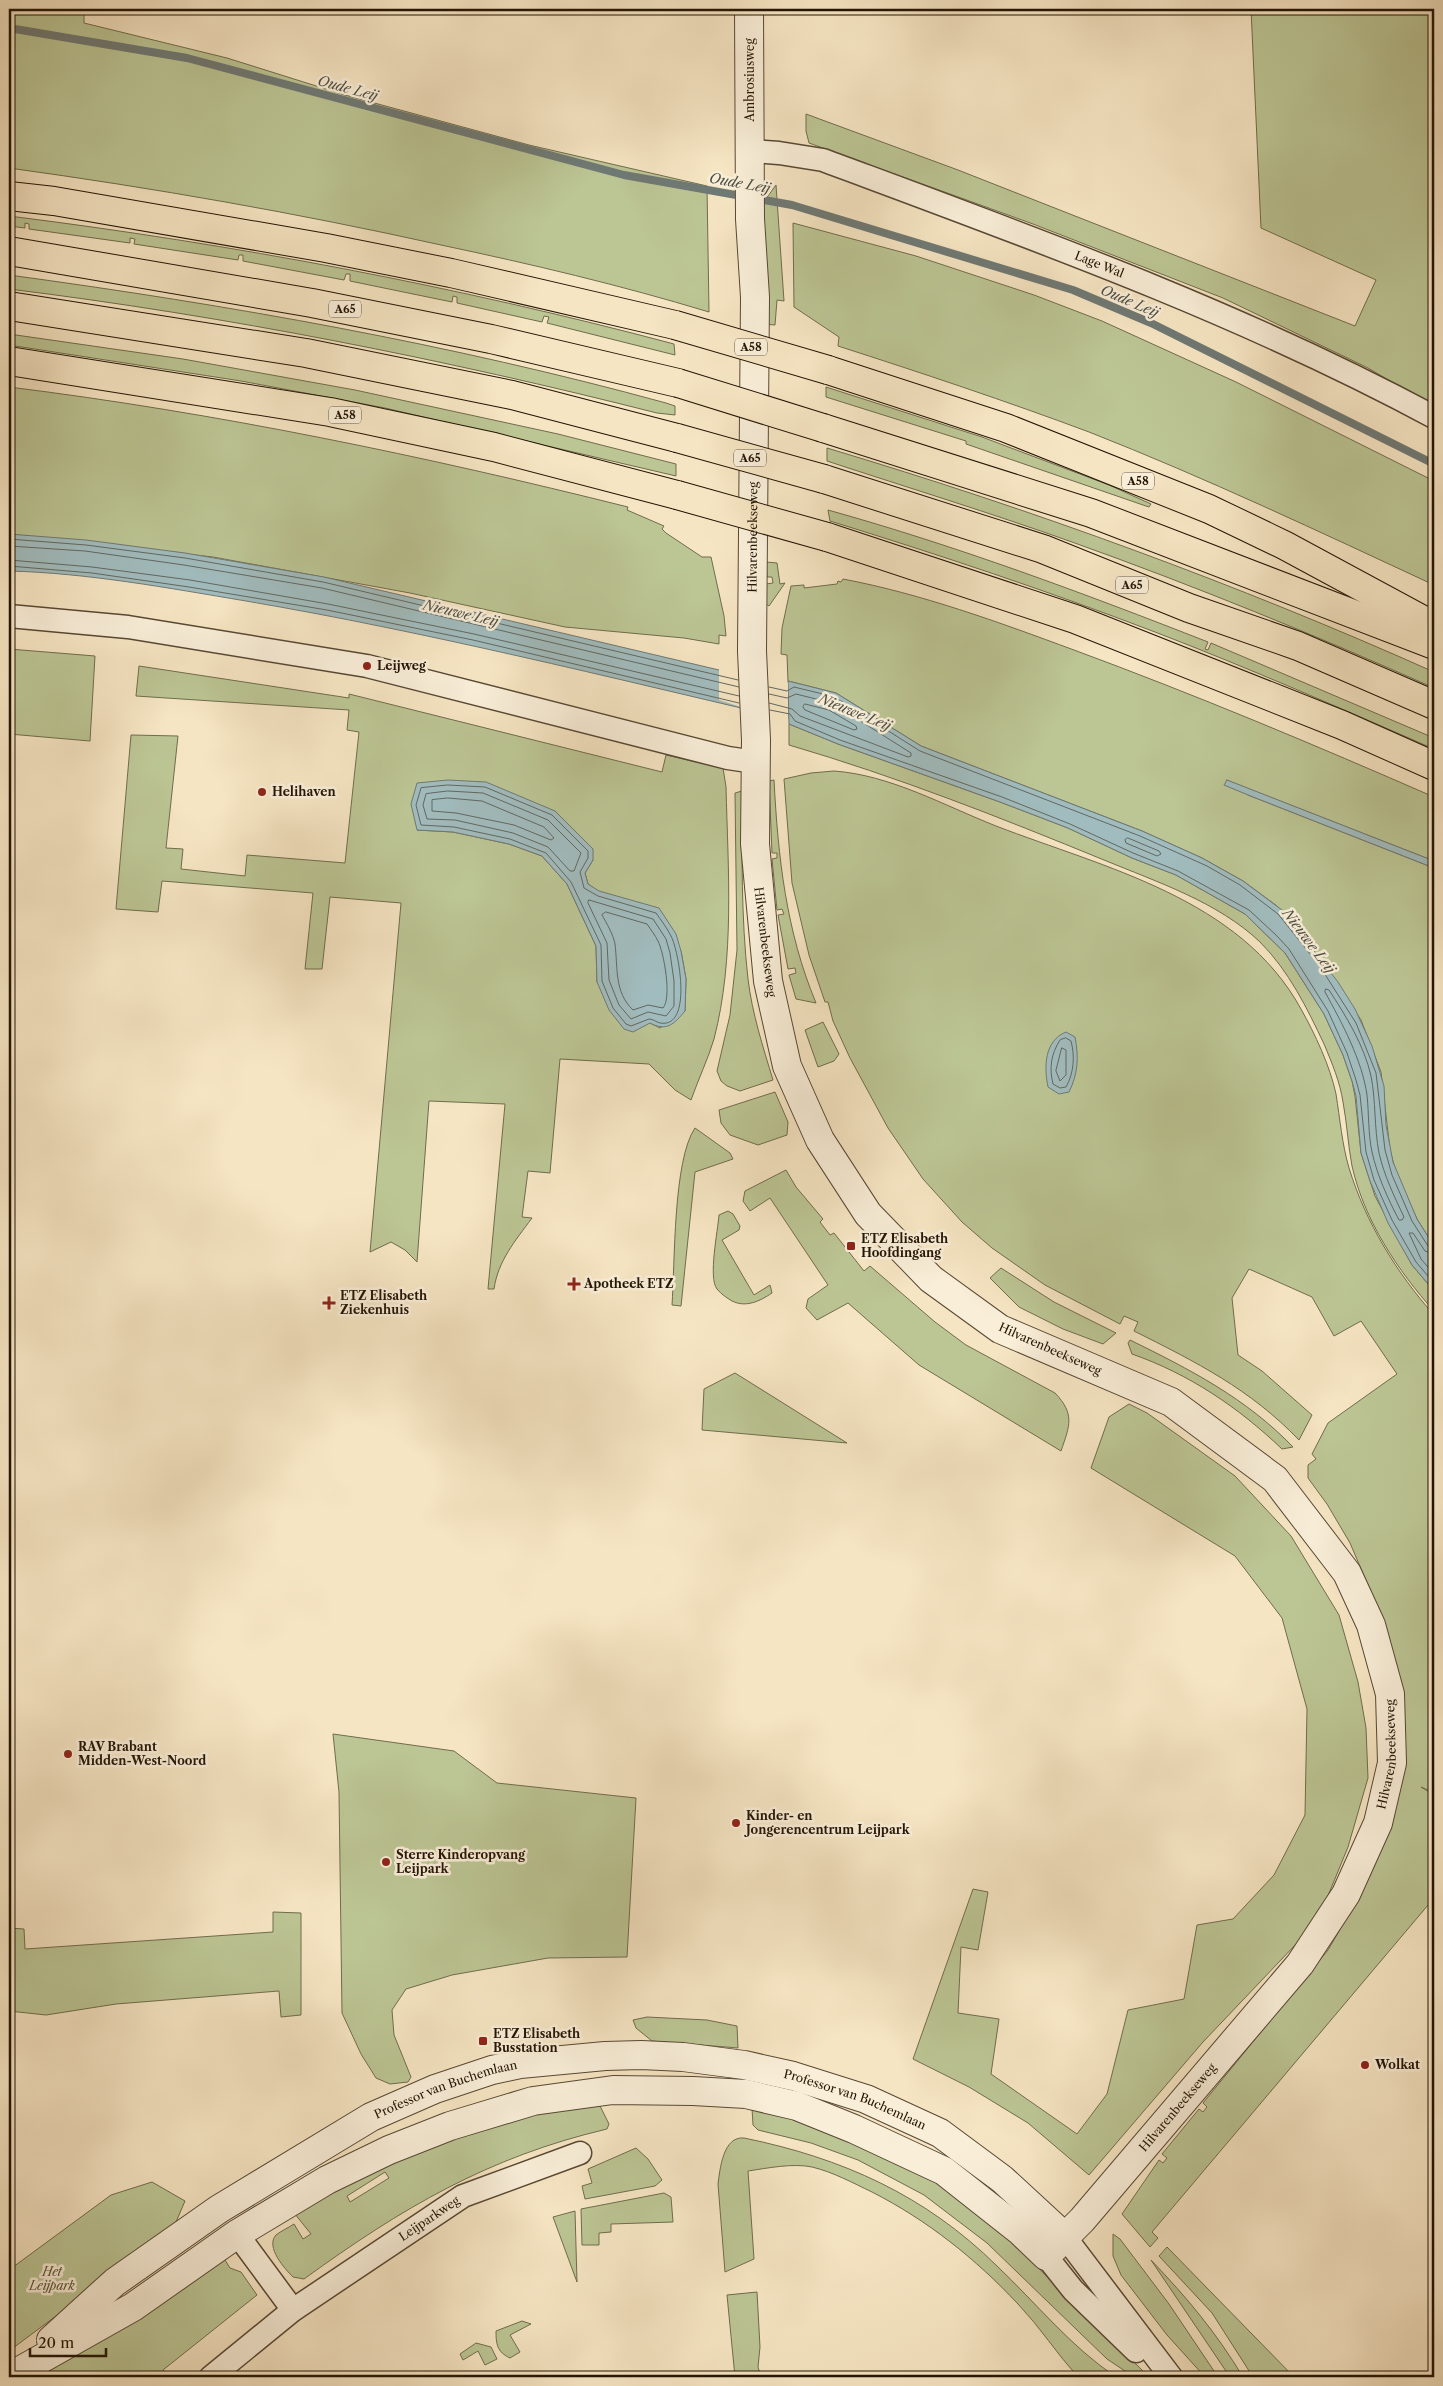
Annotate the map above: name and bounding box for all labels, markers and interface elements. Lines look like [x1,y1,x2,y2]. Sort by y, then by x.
street label: Ambrosiusweg [742,38,757,123]
water label: Oude Leij [316,71,382,105]
water label: Oude Leij [708,169,773,197]
street label: Lage Wal [1073,248,1127,281]
water label: Oude Leij [1098,281,1163,322]
road number: A65 [329,300,361,318]
road number: A58 [735,338,767,356]
road number: A58 [329,406,361,424]
road number: A65 [734,449,766,466]
road number: A58 [1122,472,1154,490]
street label: Hilvarenbeekseweg [744,481,760,593]
road number: A65 [1116,576,1148,594]
water label: Nieuwe Leij [420,595,502,631]
place label: Leijweg [377,658,427,673]
marker: Leijweg [361,660,373,672]
water label: Nieuwe Leij [815,689,895,735]
place label: Helihaven [272,784,337,799]
marker: Helihaven [256,786,268,798]
street label: Hilvarenbeekseweg [751,886,780,999]
water label: Nieuwe Leij [1278,904,1340,978]
place label: ETZ Elisabeth Hoofdingang [861,1231,949,1260]
marker: ETZ Elisabeth Hoofdingang [845,1240,857,1252]
place label: Apotheek ETZ [583,1276,674,1291]
marker: Apotheek ETZ [568,1278,580,1290]
place label: ETZ Elisabeth Ziekenhuis [340,1288,428,1317]
marker: ETZ Elisabeth Ziekenhuis [322,1296,336,1310]
street label: Hilvarenbeekseweg [996,1319,1105,1378]
street label: Hilvarenbeekseweg [1373,1698,1399,1811]
place label: RAV Brabant Midden-West-Noord [78,1739,206,1768]
marker: RAV Brabant Midden-West-Noord [62,1748,74,1760]
place label: Kinder- en Jongerencentrum Leijpark [744,1808,911,1837]
marker: Kinder- en Jongerencentrum Leijpark [730,1817,742,1829]
place label: Sterre Kinderopvang Leijpark [396,1847,526,1876]
marker: Sterre Kinderopvang Leijpark [380,1856,392,1868]
place label: ETZ Elisabeth Busstation [493,2026,581,2055]
marker: ETZ Elisabeth Busstation [477,2035,489,2047]
street label: Professor van Buchemlaan [372,2057,519,2122]
place label: Wolkat [1374,2057,1420,2072]
marker: Wolkat [1359,2059,1371,2071]
street label: Hilvarenbeekseweg [1136,2060,1220,2154]
street label: Professor van Buchemlaan [782,2066,929,2133]
street label: Leijparkweg [396,2192,463,2244]
park label: Het Leijpark [28,2264,76,2293]
scale bar [30,2326,106,2358]
text: 20 m [38,2333,74,2352]

